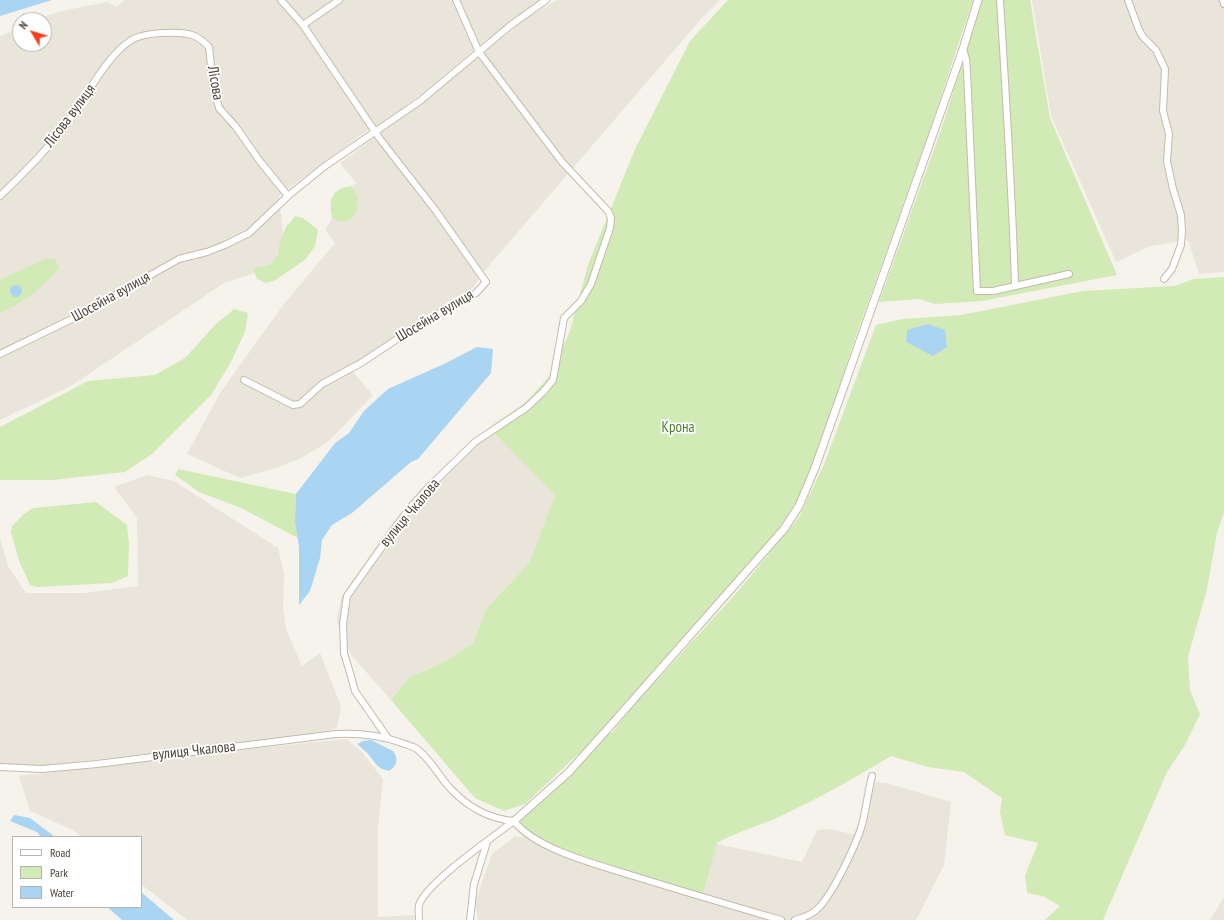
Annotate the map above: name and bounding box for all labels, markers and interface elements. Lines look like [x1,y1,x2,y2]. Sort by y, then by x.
north arrow [12,12,52,52]
text: N [16,19,31,32]
street label: Лісова [203,65,227,101]
street label: Лісова вулиця [40,81,100,151]
street label: Шосейна вулиця [69,268,153,326]
street label: Шосейна вулиця [393,286,477,346]
park label: Крона [662,419,694,437]
street label: вулиця Чкалова [376,475,444,551]
street label: вулиця Чкалова [152,738,236,764]
legend [12,836,142,908]
text: Road [50,845,70,860]
text: Park [50,865,68,880]
text: Water [50,885,74,900]

